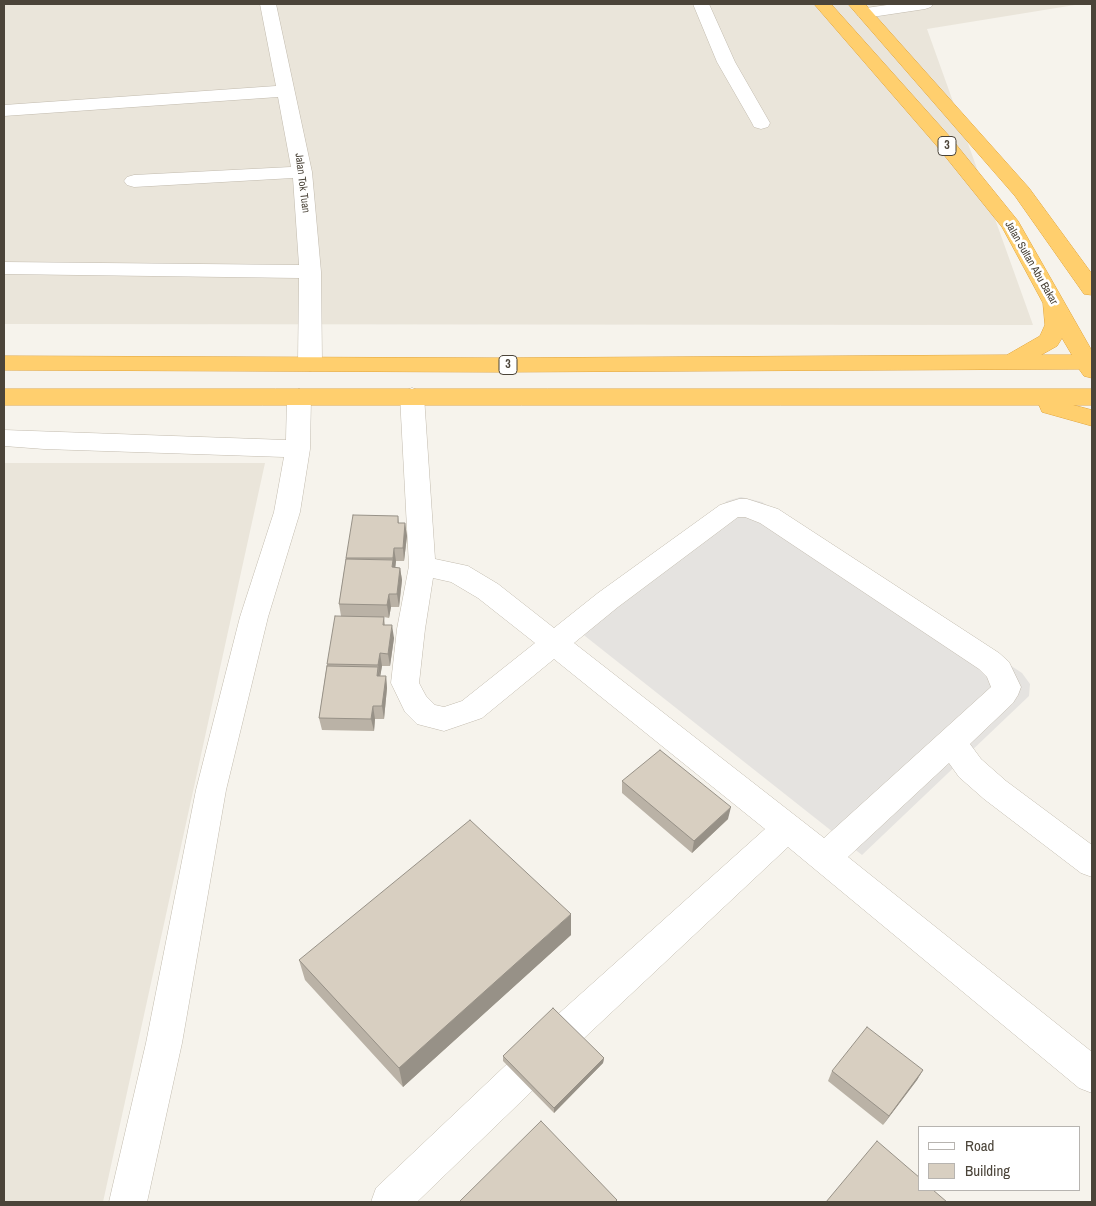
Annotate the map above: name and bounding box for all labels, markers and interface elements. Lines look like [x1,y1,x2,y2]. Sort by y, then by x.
road number: 3 [938,136,956,156]
street label: Jalan Tok Tuan [292,152,312,214]
street label: Jalan Sultan Abu Bakar [1002,219,1060,307]
road number: 3 [499,356,517,374]
legend [918,1126,1081,1191]
text: Road [965,1135,994,1156]
text: Building [965,1160,1010,1181]

